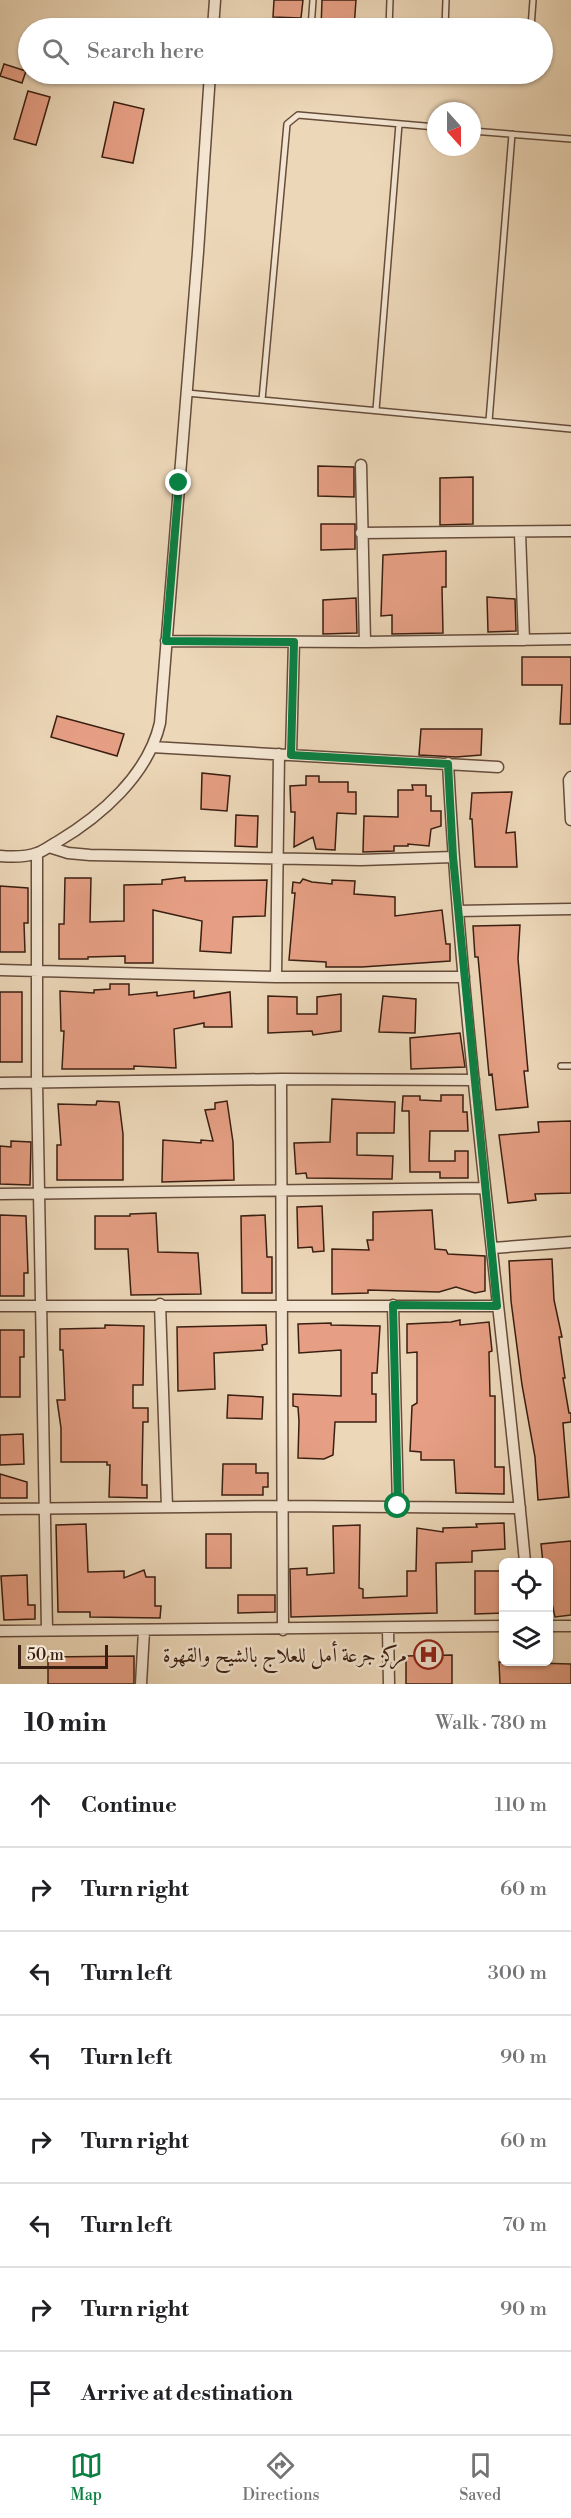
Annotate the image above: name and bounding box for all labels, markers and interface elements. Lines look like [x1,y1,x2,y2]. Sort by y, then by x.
search box [18,18,553,84]
icon: search [39,35,72,68]
text: Search here [87,38,204,65]
north arrow [427,102,481,156]
route end [165,469,191,495]
route start [384,1492,410,1518]
map controls [499,1558,553,1666]
button: locate [499,1558,553,1612]
button: layers [499,1612,553,1666]
hospital icon: مركز جرعة أمل للعلاج بالشيح والقهوة [412,1639,444,1671]
place label: مركز جرعة أمل للعلاج بالشيح والقهوة [163,1640,407,1674]
scale bar [18,1642,108,1670]
text: 50 m [27,1645,64,1665]
text: 10 min [24,1707,107,1739]
text: Walk · 780 m [435,1711,547,1736]
icon: ahead [24,1789,57,1822]
text: Continue [81,1792,177,1819]
text: 110 m [495,1793,547,1818]
icon: right [24,1873,57,1906]
text: Turn right [81,1876,189,1903]
text: 60 m [500,1877,547,1902]
icon: left [24,1957,57,1990]
text: Turn left [81,1960,172,1987]
text: 300 m [488,1961,547,1986]
icon: left [24,2041,57,2074]
text: Turn left [81,2044,172,2071]
text: 90 m [500,2045,547,2070]
icon: right [24,2125,57,2158]
text: Turn right [81,2128,189,2155]
text: 60 m [500,2129,547,2154]
icon: left [24,2209,57,2242]
text: Turn left [81,2212,172,2239]
text: 70 m [503,2213,547,2238]
icon: right [24,2293,57,2326]
text: Turn right [81,2296,189,2323]
text: 90 m [500,2297,547,2322]
icon: arrive [24,2377,57,2410]
text: Arrive at destination [81,2380,293,2407]
tab: Map [70,2449,103,2505]
tab: Directions [242,2449,320,2505]
tab: Saved [459,2449,501,2505]

